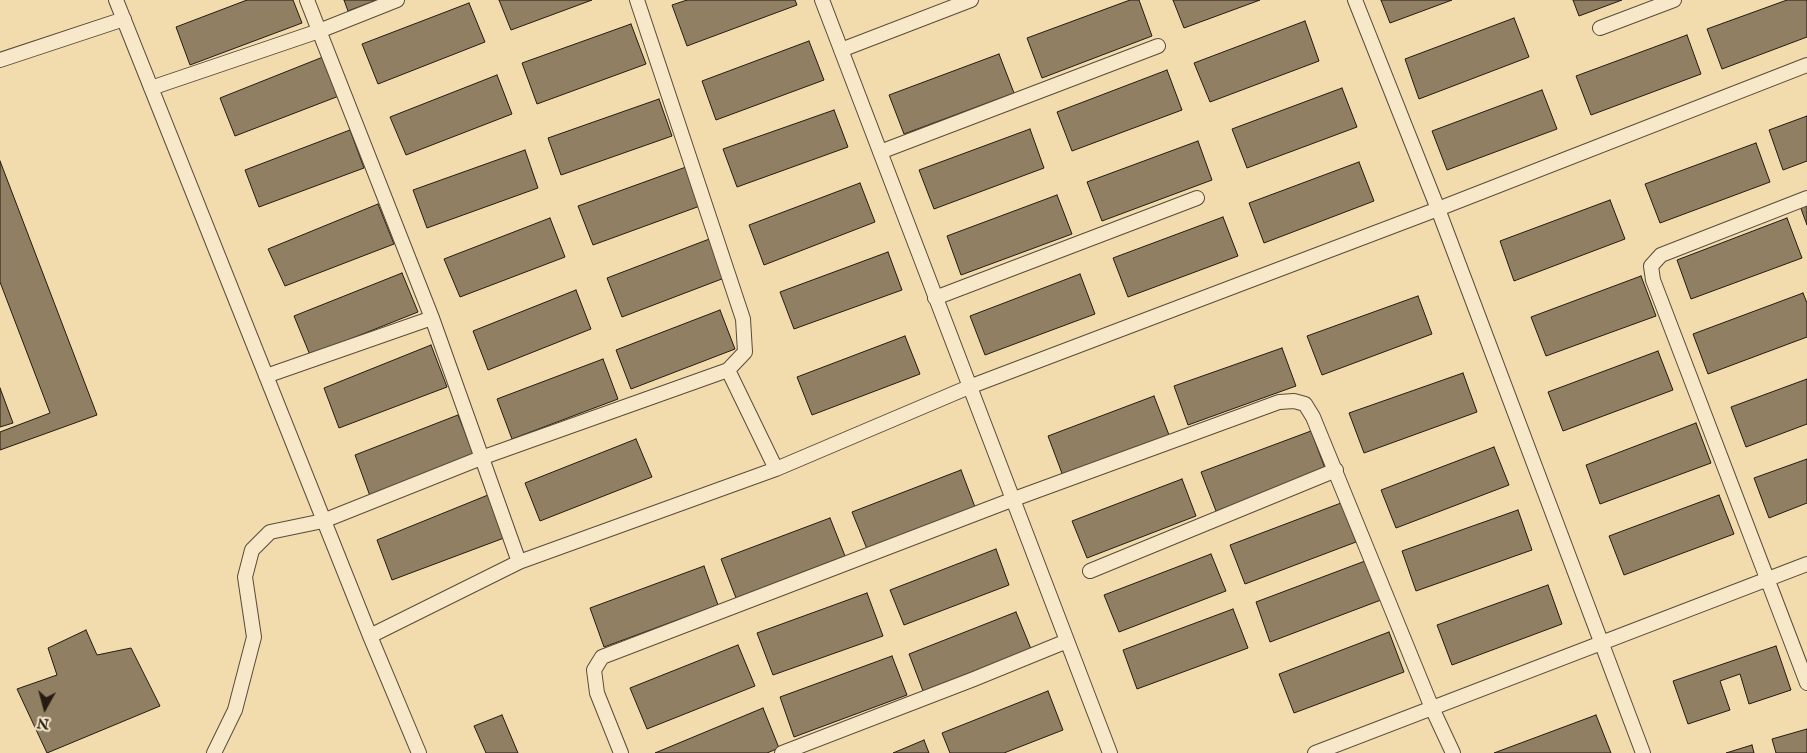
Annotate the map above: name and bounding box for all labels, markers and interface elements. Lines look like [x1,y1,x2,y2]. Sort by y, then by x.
north arrow [20,683,70,733]
text: N [36,713,50,733]

